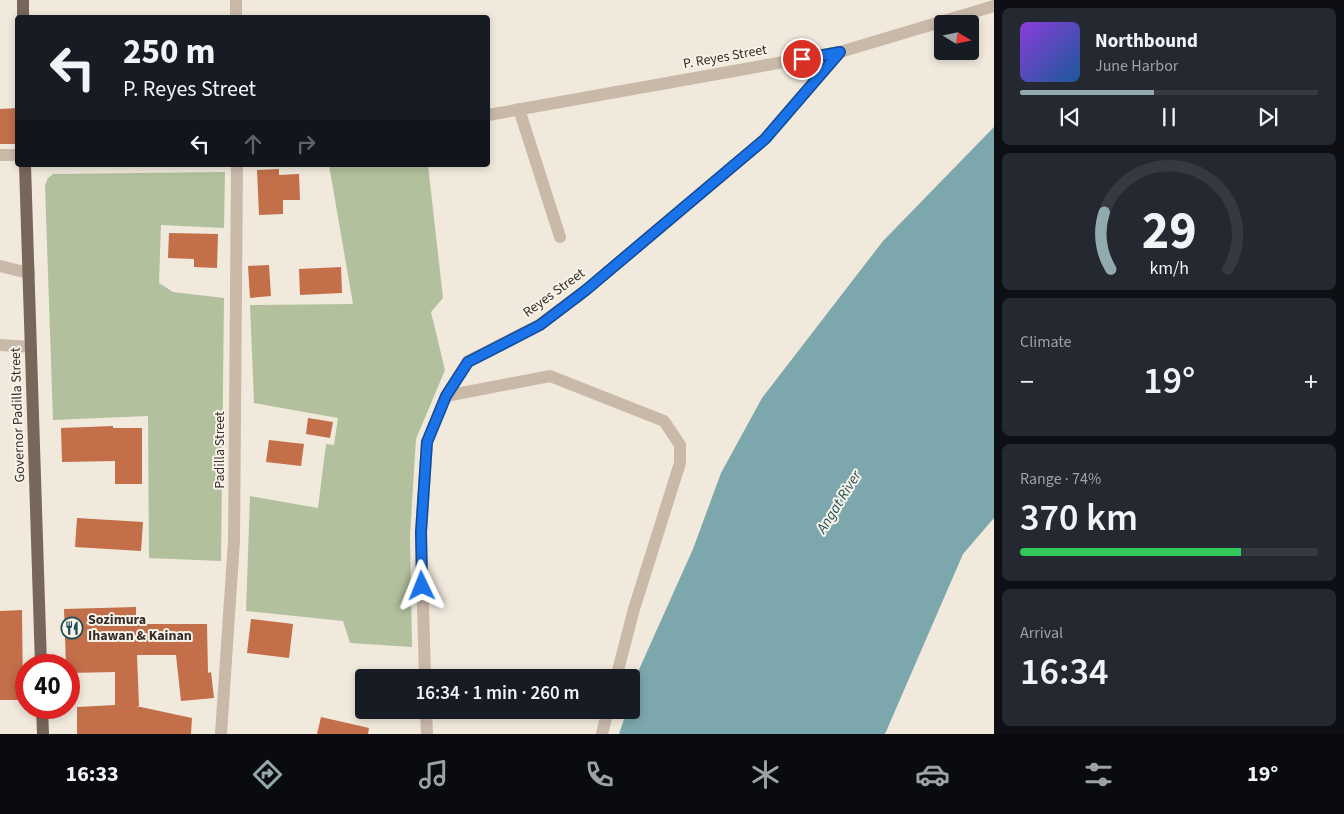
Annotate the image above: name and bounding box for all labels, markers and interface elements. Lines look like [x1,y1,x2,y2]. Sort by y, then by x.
north arrow [934,15,979,60]
map controls [934,15,979,60]
text: 250 m [123,27,215,77]
text: Northbound [1095,28,1198,55]
icon: left [40,35,105,100]
pin [781,38,823,80]
street label: P. Reyes Street [682,40,769,74]
icon: arrive [788,45,816,73]
text: June Harbor [1095,55,1178,77]
text: P. Reyes Street [123,73,256,105]
icon: previous [1056,103,1084,131]
icon: pause [1155,103,1183,131]
icon: next [1254,103,1282,131]
icon: left [186,130,214,158]
icon: ahead [239,130,267,158]
icon: right [292,130,320,158]
text: 29 [1142,195,1196,269]
text: km/h [1149,256,1189,281]
street label: Reyes Street [519,264,589,322]
text: Climate [1020,331,1071,353]
street label: Governor Padilla Street [6,347,30,483]
text: 19° [1143,354,1195,408]
text: − [1020,362,1034,402]
text: + [1304,362,1318,402]
street label: Padilla Street [210,411,230,489]
water label: Angat River [811,466,867,538]
text: Range · 74% [1020,468,1101,490]
text: 370 km [1020,491,1138,545]
position arrow [395,559,447,611]
place label: Sozimura Ihawan & Kainan [88,610,192,646]
restaurant icon: Sozimura Ihawan & Kainan [60,616,84,640]
text: Arrival [1020,622,1063,644]
text: 16:34 [1020,645,1108,699]
speed limit sign: 40 [15,654,80,719]
text: 16:34 · 1 min · 260 m [415,680,580,707]
icon: directions [250,757,285,792]
icon: music [416,757,451,792]
icon: phone [582,757,617,792]
icon: climate [748,757,783,792]
icon: car [915,757,950,792]
icon: filters [1081,757,1116,792]
text: 16:33 [66,758,119,790]
text: 19° [1247,758,1278,790]

